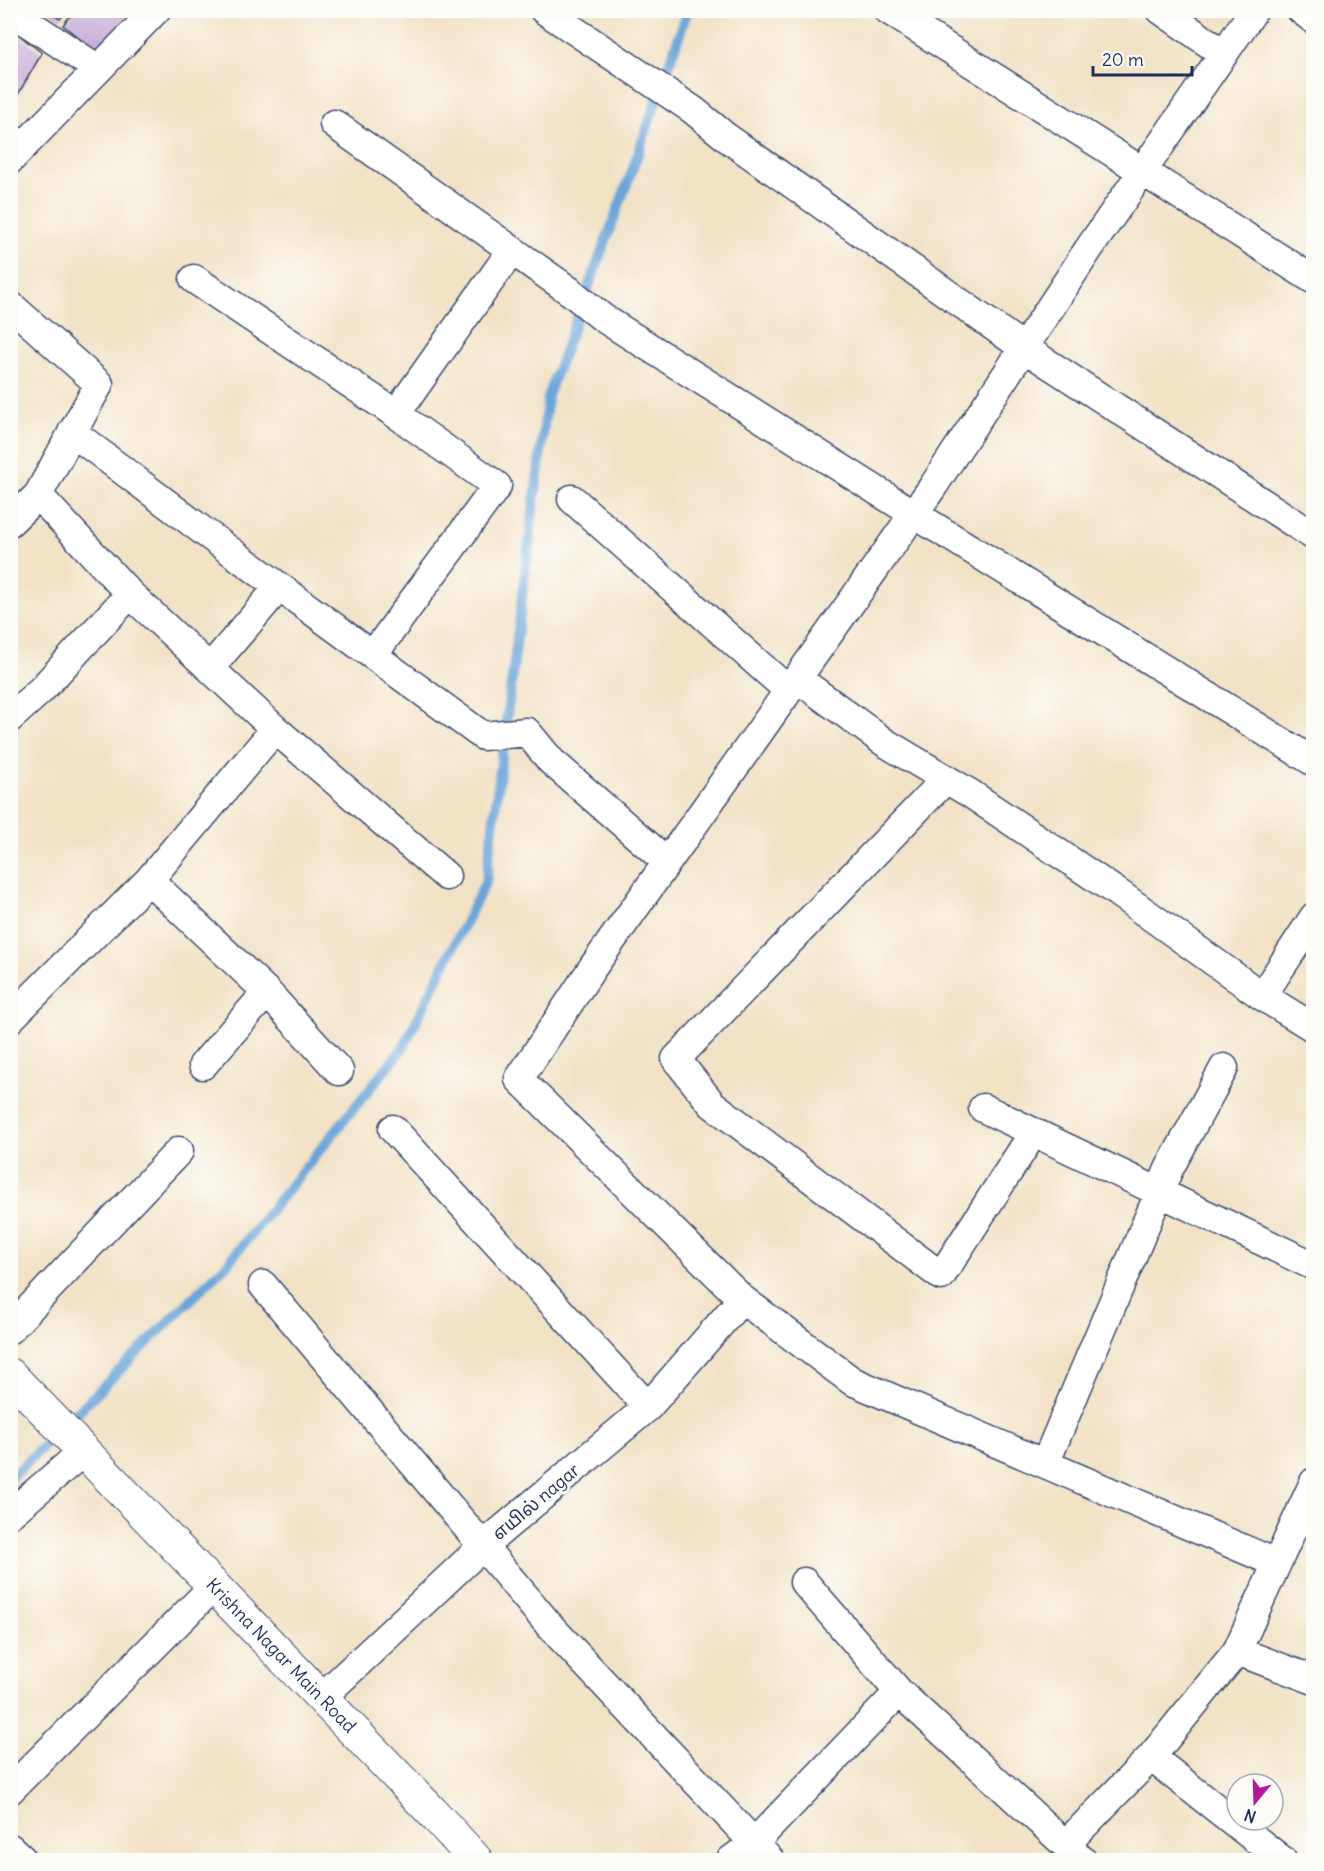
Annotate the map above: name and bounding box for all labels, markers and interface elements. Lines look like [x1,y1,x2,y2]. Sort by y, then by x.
scale bar [1093,39,1192,77]
text: 20 m [1102,48,1144,71]
street label: எயில் nagar [487,1458,585,1545]
street label: Krishna Nagar Main Road [201,1573,362,1738]
north arrow [1225,1772,1285,1832]
text: N [1242,1805,1259,1827]

